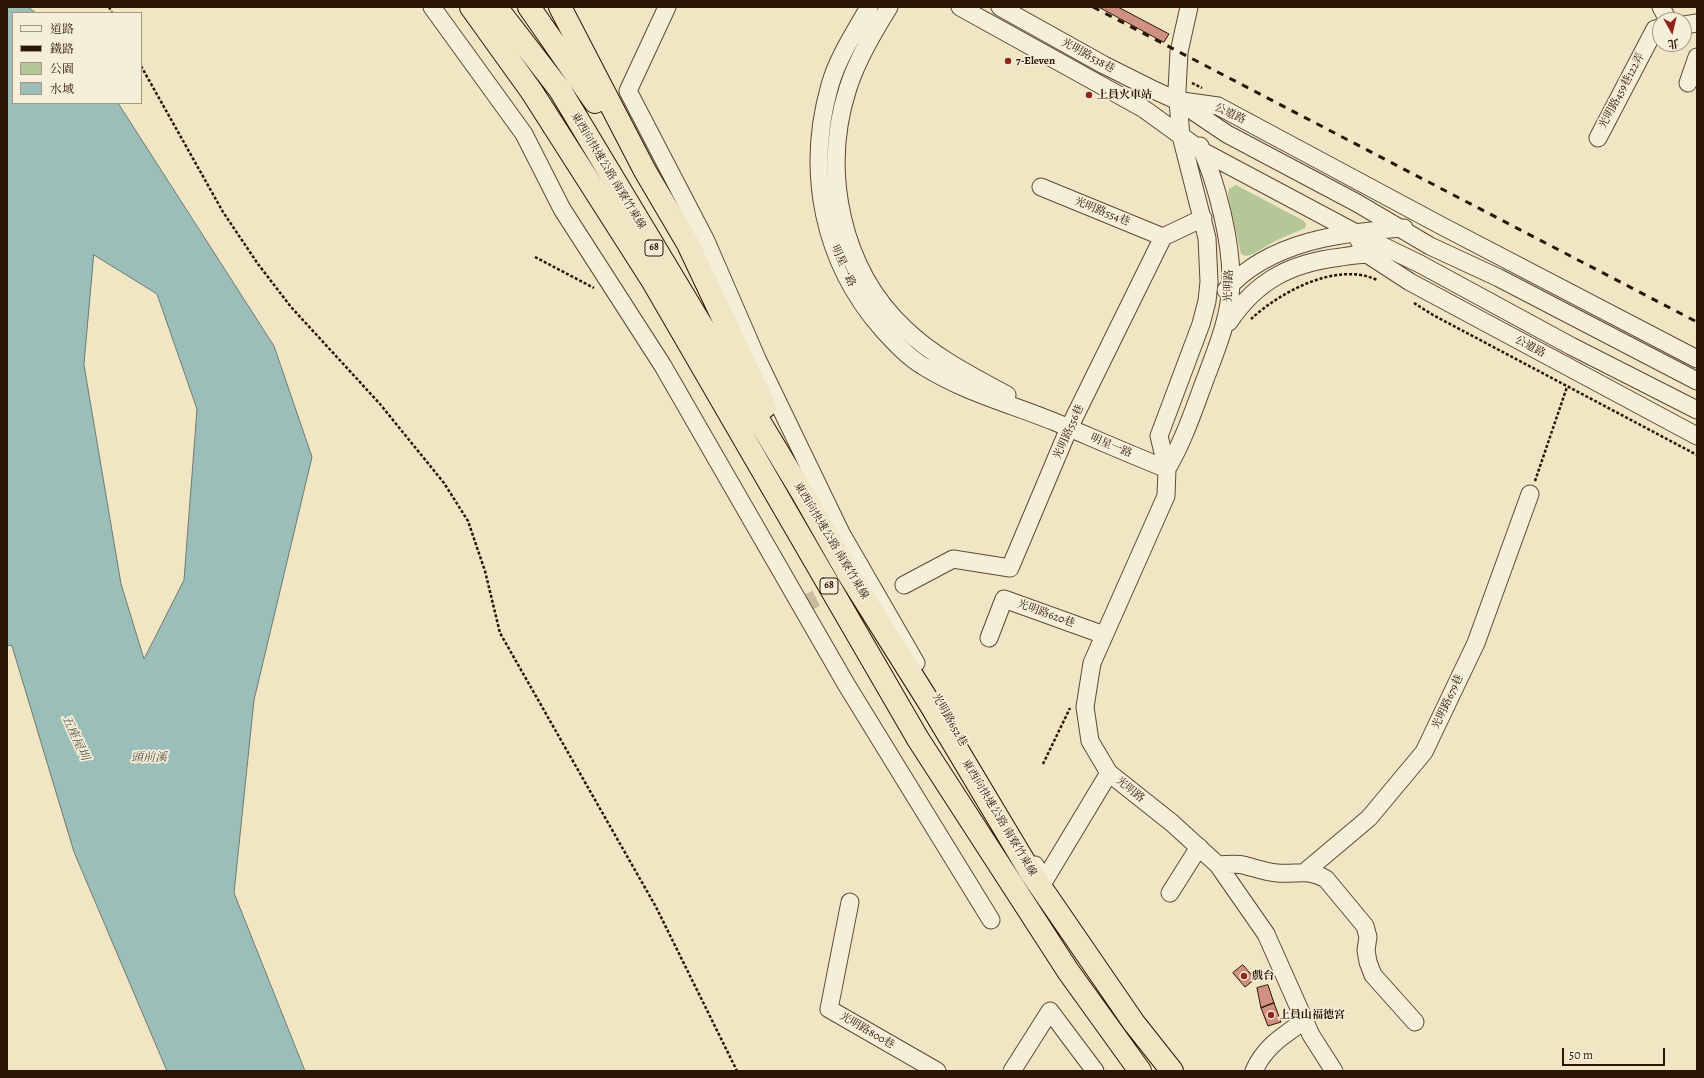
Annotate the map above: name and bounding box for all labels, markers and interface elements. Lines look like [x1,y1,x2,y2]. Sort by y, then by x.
legend [12,12,142,104]
north arrow [1652,12,1692,52]
text: 道路 [50,21,74,37]
text: 北 [1667,35,1680,52]
street label: 光明路538巷 [1059,36,1117,76]
text: 鐵路 [50,41,74,57]
street label: 光明路459巷122弄 [1596,51,1648,131]
place label: 7-Eleven [1016,54,1055,68]
marker: 7-Eleven [1003,56,1013,66]
text: 公園 [50,61,74,77]
text: 水域 [50,81,74,97]
place label: 上員火車站 [1097,88,1152,102]
marker: 上員火車站 [1084,90,1094,100]
street label: 公道路 [1212,101,1248,127]
street label: 東西向快速公路 南寮竹東線 [568,110,648,232]
street label: 光明路554巷 [1072,195,1132,229]
road number: 68 [645,240,663,256]
street label: 明星一路 [828,243,858,289]
street label: 光明路 [1222,269,1236,303]
street label: 公道路 [1512,333,1548,361]
street label: 光明路556巷 [1051,403,1087,461]
street label: 明星一路 [1088,431,1134,461]
street label: 東西向快速公路 南寮竹東線 [791,480,871,602]
road number: 68 [820,578,838,594]
street label: 光明路620巷 [1015,598,1077,630]
street label: 光明路679巷 [1430,673,1466,731]
street label: 光明路652巷 [929,691,969,749]
water label: 五座屋圳 [58,713,92,763]
water label: 頭前溪 [131,751,167,765]
street label: 東西向快速公路 南寮竹東線 [959,757,1039,879]
street label: 光明路 [1113,774,1147,806]
place label: 戲台 [1252,969,1274,983]
marker: 戲台 [1239,971,1249,981]
place label: 上員山福德宮 [1279,1008,1345,1022]
street label: 光明路800巷 [837,1010,897,1052]
marker: 上員山福德宮 [1266,1010,1276,1020]
scale bar [1564,1040,1667,1066]
text: 50 m [1569,1047,1593,1063]

